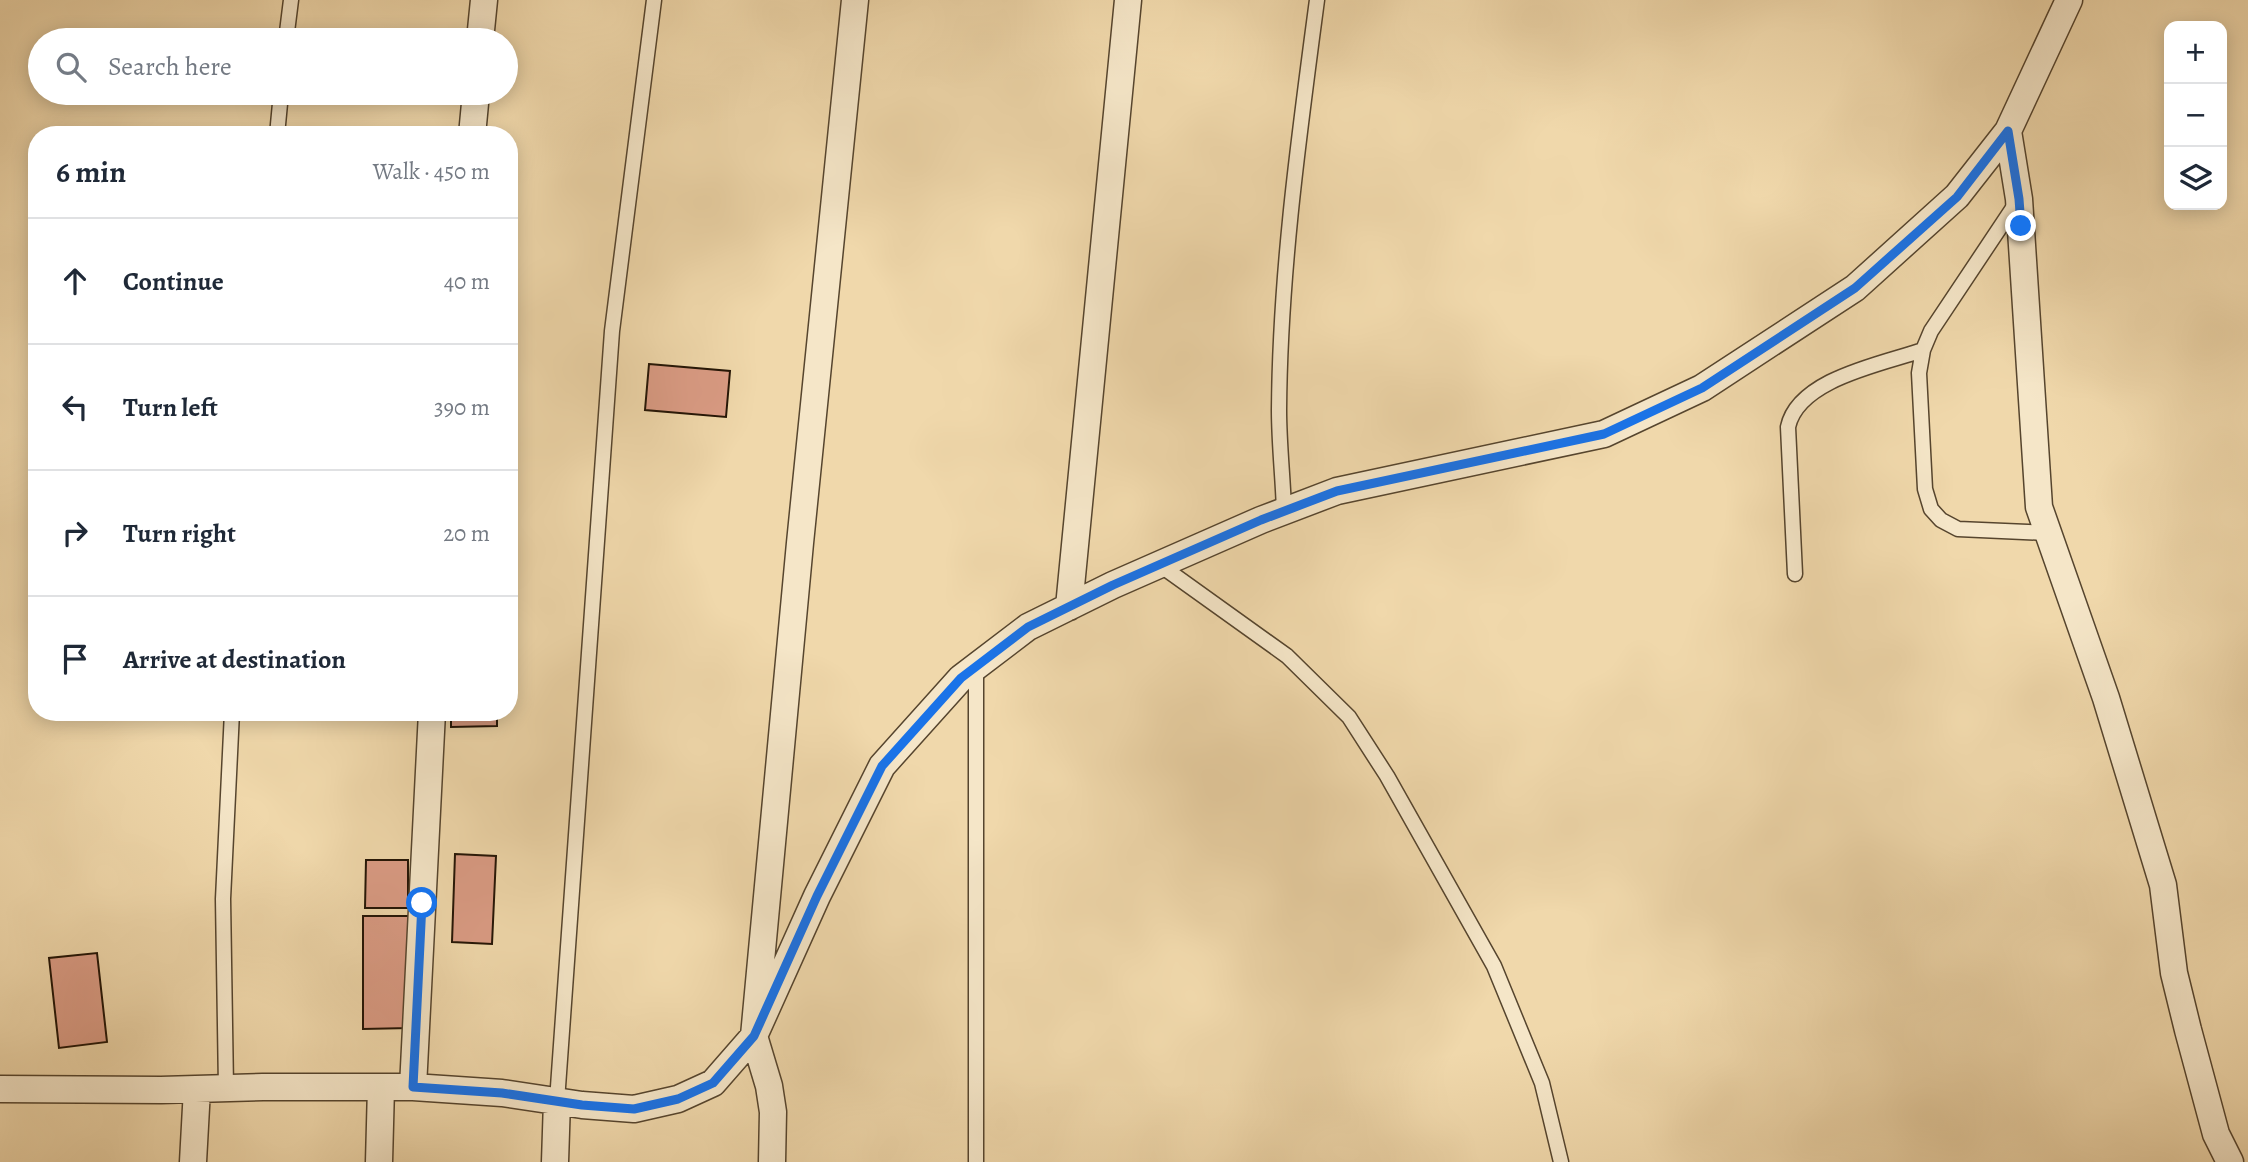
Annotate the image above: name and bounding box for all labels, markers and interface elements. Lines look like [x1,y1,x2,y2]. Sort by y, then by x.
map controls [2164,21,2227,210]
button: + [2164,21,2227,84]
search box [28,28,518,105]
icon: search [52,48,90,86]
text: Search here [108,49,232,84]
button: − [2164,84,2227,147]
button: layers [2164,147,2227,210]
text: 6 min [56,152,126,192]
text: Walk · 450 m [373,156,490,187]
route end [2005,210,2036,241]
icon: ahead [56,262,94,300]
text: Continue [123,264,224,299]
text: 40 m [444,266,490,297]
icon: left [56,388,94,426]
text: Turn left [123,390,218,425]
text: 390 m [434,392,490,423]
icon: right [56,514,94,552]
text: Turn right [123,516,236,551]
text: 20 m [443,518,490,549]
icon: arrive [56,640,94,678]
text: Arrive at destination [123,642,346,677]
route start [406,887,437,918]

